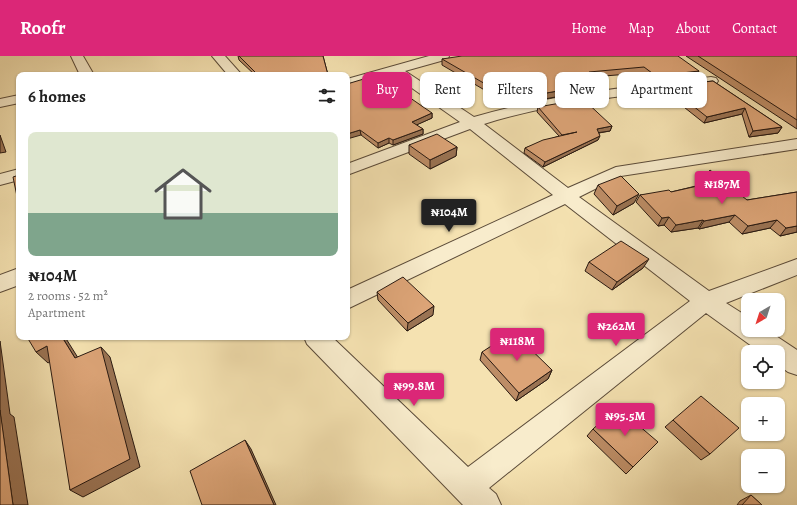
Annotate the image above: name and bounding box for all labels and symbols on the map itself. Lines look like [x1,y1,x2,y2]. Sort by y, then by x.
pin: ₦187M [694,171,750,205]
pin: ₦104M [421,199,477,233]
north arrow [741,293,785,337]
pin: ₦262M [588,313,644,347]
pin: ₦118M [489,328,545,362]
pin: ₦99.8M [381,373,447,407]
pin: ₦95.5M [592,403,658,437]

